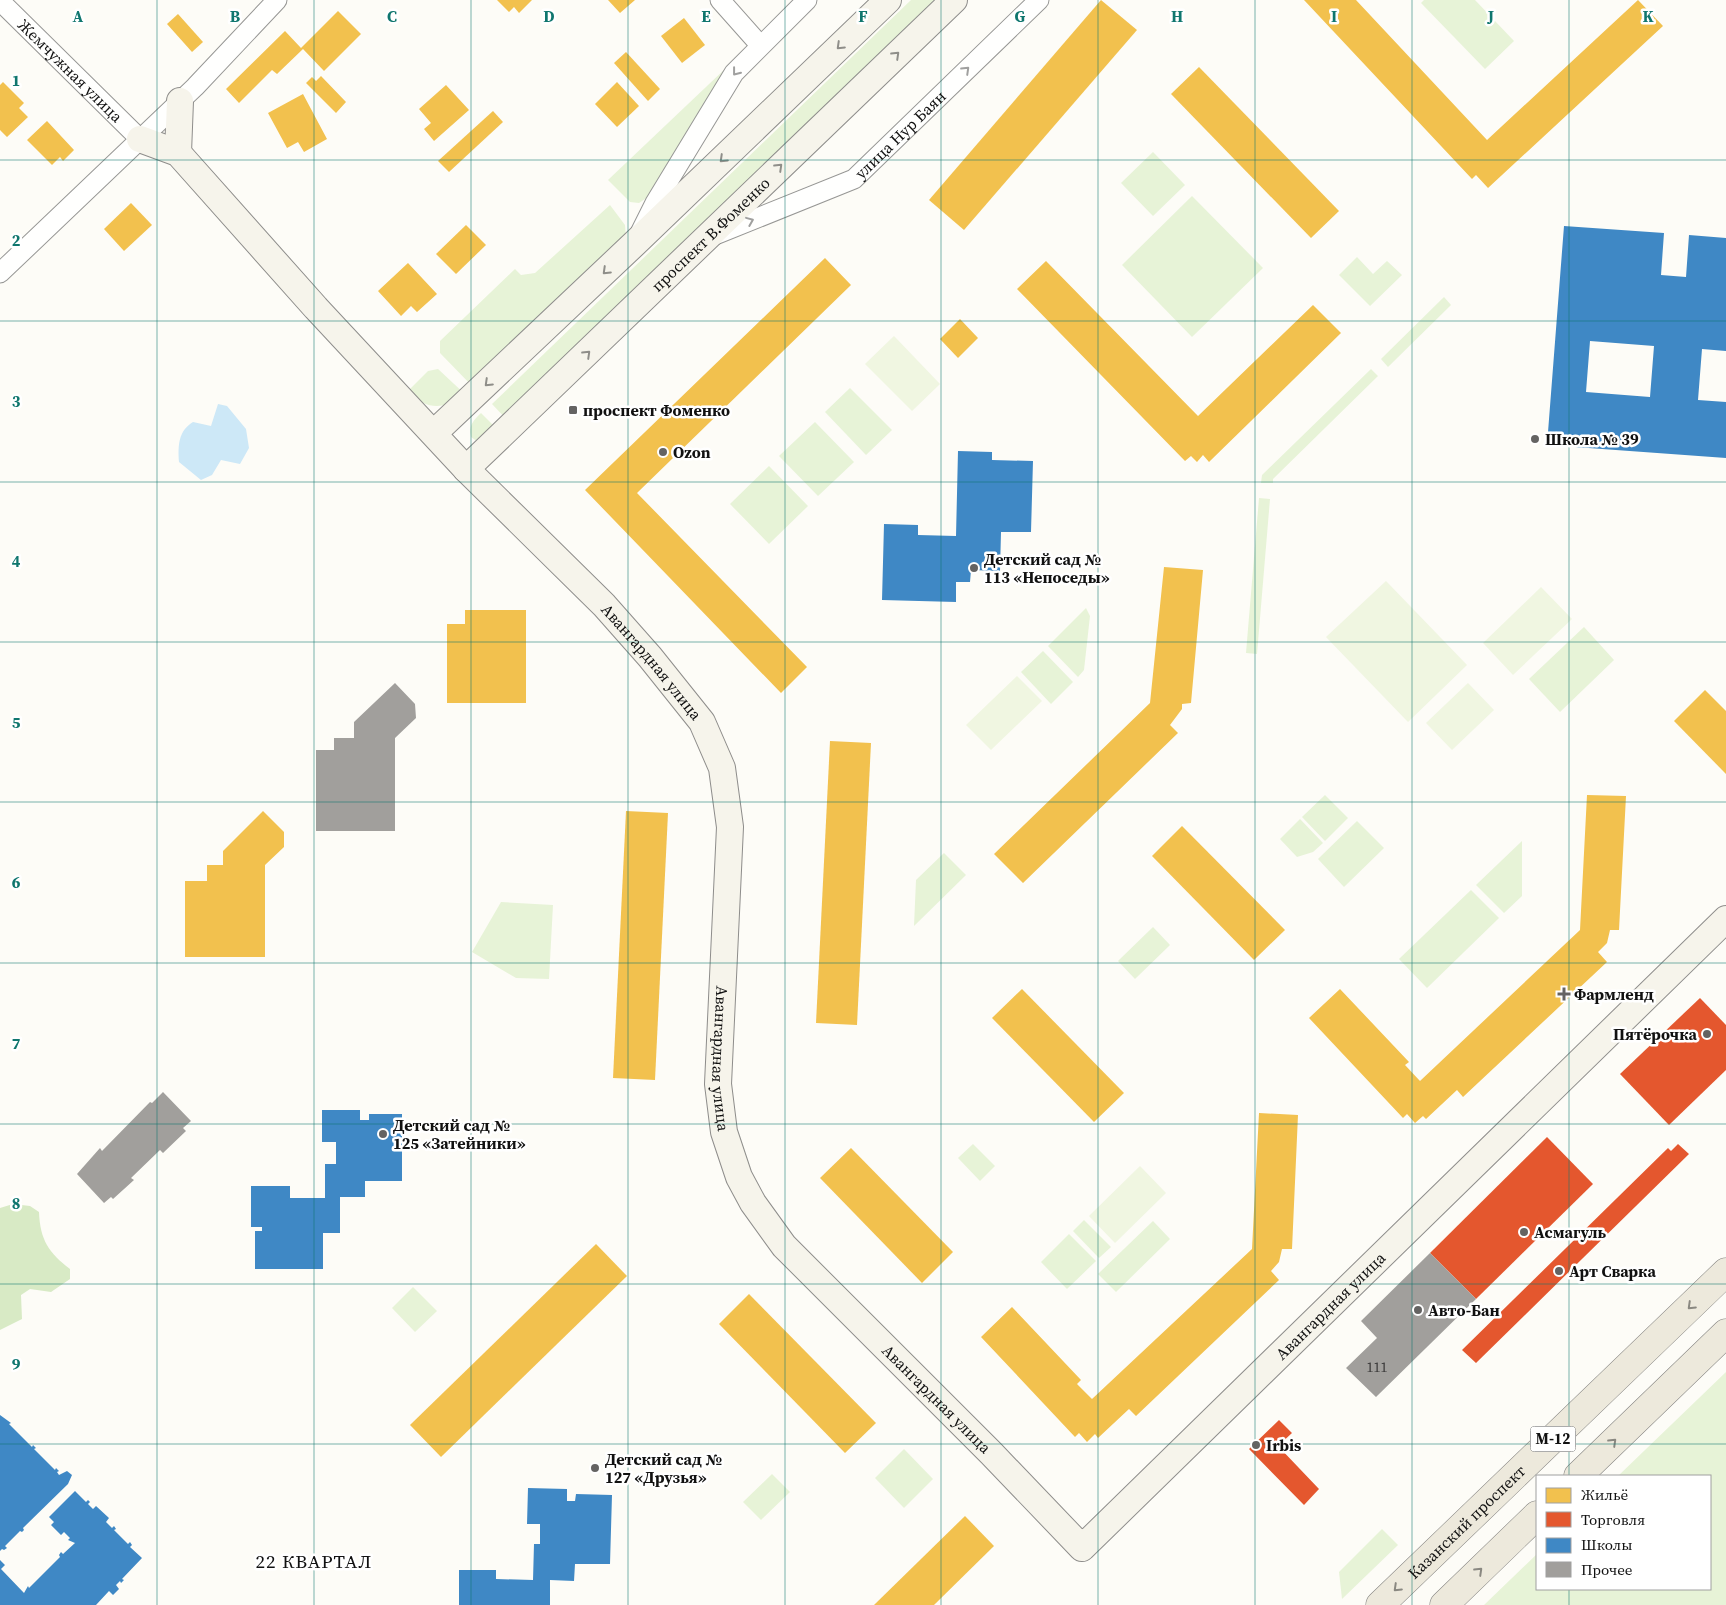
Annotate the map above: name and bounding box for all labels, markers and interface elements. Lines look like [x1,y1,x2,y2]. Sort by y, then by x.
text: A [73,5,84,27]
text: B [230,5,241,27]
text: C [387,5,397,27]
text: D [543,5,555,27]
text: E [701,5,711,27]
text: F [858,5,868,27]
text: G [1015,5,1026,27]
text: H [1171,5,1183,27]
text: I [1331,5,1337,27]
text: J [1487,5,1494,27]
text: K [1642,5,1654,27]
street label: Жемчужная улица [13,14,128,128]
one-way arrow [837,40,846,49]
one-way arrow [891,52,900,61]
one-way arrow [733,66,741,75]
one-way arrow [960,67,969,76]
text: 1 [12,69,20,91]
street label: улица Нур Баян [850,85,950,184]
one-way arrow [720,153,729,162]
one-way arrow [773,164,782,173]
street label: проспект В.Фоменко [646,172,775,296]
one-way arrow [745,216,754,227]
text: 2 [12,229,21,251]
one-way arrow [603,265,612,274]
one-way arrow [581,350,590,359]
one-way arrow [485,377,494,386]
text: 3 [12,390,21,412]
place label: проспект Фоменко [583,399,730,421]
marker: проспект Фоменко [567,404,579,416]
place label: Школа № 39 [1545,428,1639,450]
marker: Школа № 39 [1529,433,1541,445]
place label: Ozon [673,441,711,463]
marker: Ozon [657,446,669,458]
place label: Детский сад № 113 «Непоседы» [984,548,1110,588]
text: 4 [12,550,21,572]
marker: Детский сад № 113 «Непоседы» [968,562,980,574]
street label: Авангардная улица [597,599,708,725]
text: 5 [12,711,21,733]
text: 6 [12,871,21,893]
place label: Фармленд [1574,983,1654,1005]
street label: Авангардная улица [707,985,735,1133]
marker: Фармленд [1558,988,1570,1000]
place label: Пятёрочка [1613,1023,1697,1045]
marker: Пятёрочка [1701,1028,1713,1040]
text: 7 [12,1032,21,1054]
place label: Детский сад № 125 «Затейники» [393,1114,526,1154]
marker: Детский сад № 125 «Затейники» [377,1128,389,1140]
text: 8 [12,1192,20,1214]
place label: Асмагуль [1534,1221,1607,1243]
marker: Асмагуль [1518,1226,1530,1238]
street label: Авангардная улица [1270,1246,1391,1364]
place label: Арт Сварка [1569,1260,1656,1282]
marker: Арт Сварка [1553,1265,1565,1277]
place label: Авто-Бан [1428,1299,1500,1321]
one-way arrow [1688,1300,1697,1309]
marker: Авто-Бан [1412,1304,1424,1316]
street label: Авангардная улица [878,1340,997,1459]
text: 9 [12,1353,21,1375]
house number: 111 [1367,1357,1388,1377]
road number: М-12 [1530,1426,1576,1452]
place label: Irbis [1266,1434,1301,1456]
marker: Irbis [1250,1439,1262,1451]
one-way arrow [1607,1439,1616,1448]
place label: Детский сад № 127 «Друзья» [605,1448,722,1488]
street label: Казанский проспект [1403,1460,1531,1584]
marker: Детский сад № 127 «Друзья» [589,1462,601,1474]
legend [1536,1475,1711,1590]
text: Жильё [1581,1484,1629,1505]
text: Торговля [1581,1509,1645,1530]
text: Школы [1581,1534,1632,1555]
district label: 22 КВАРТАЛ [256,1548,372,1574]
text: Прочее [1581,1559,1633,1580]
one-way arrow [1474,1568,1483,1577]
one-way arrow [1394,1583,1403,1592]

